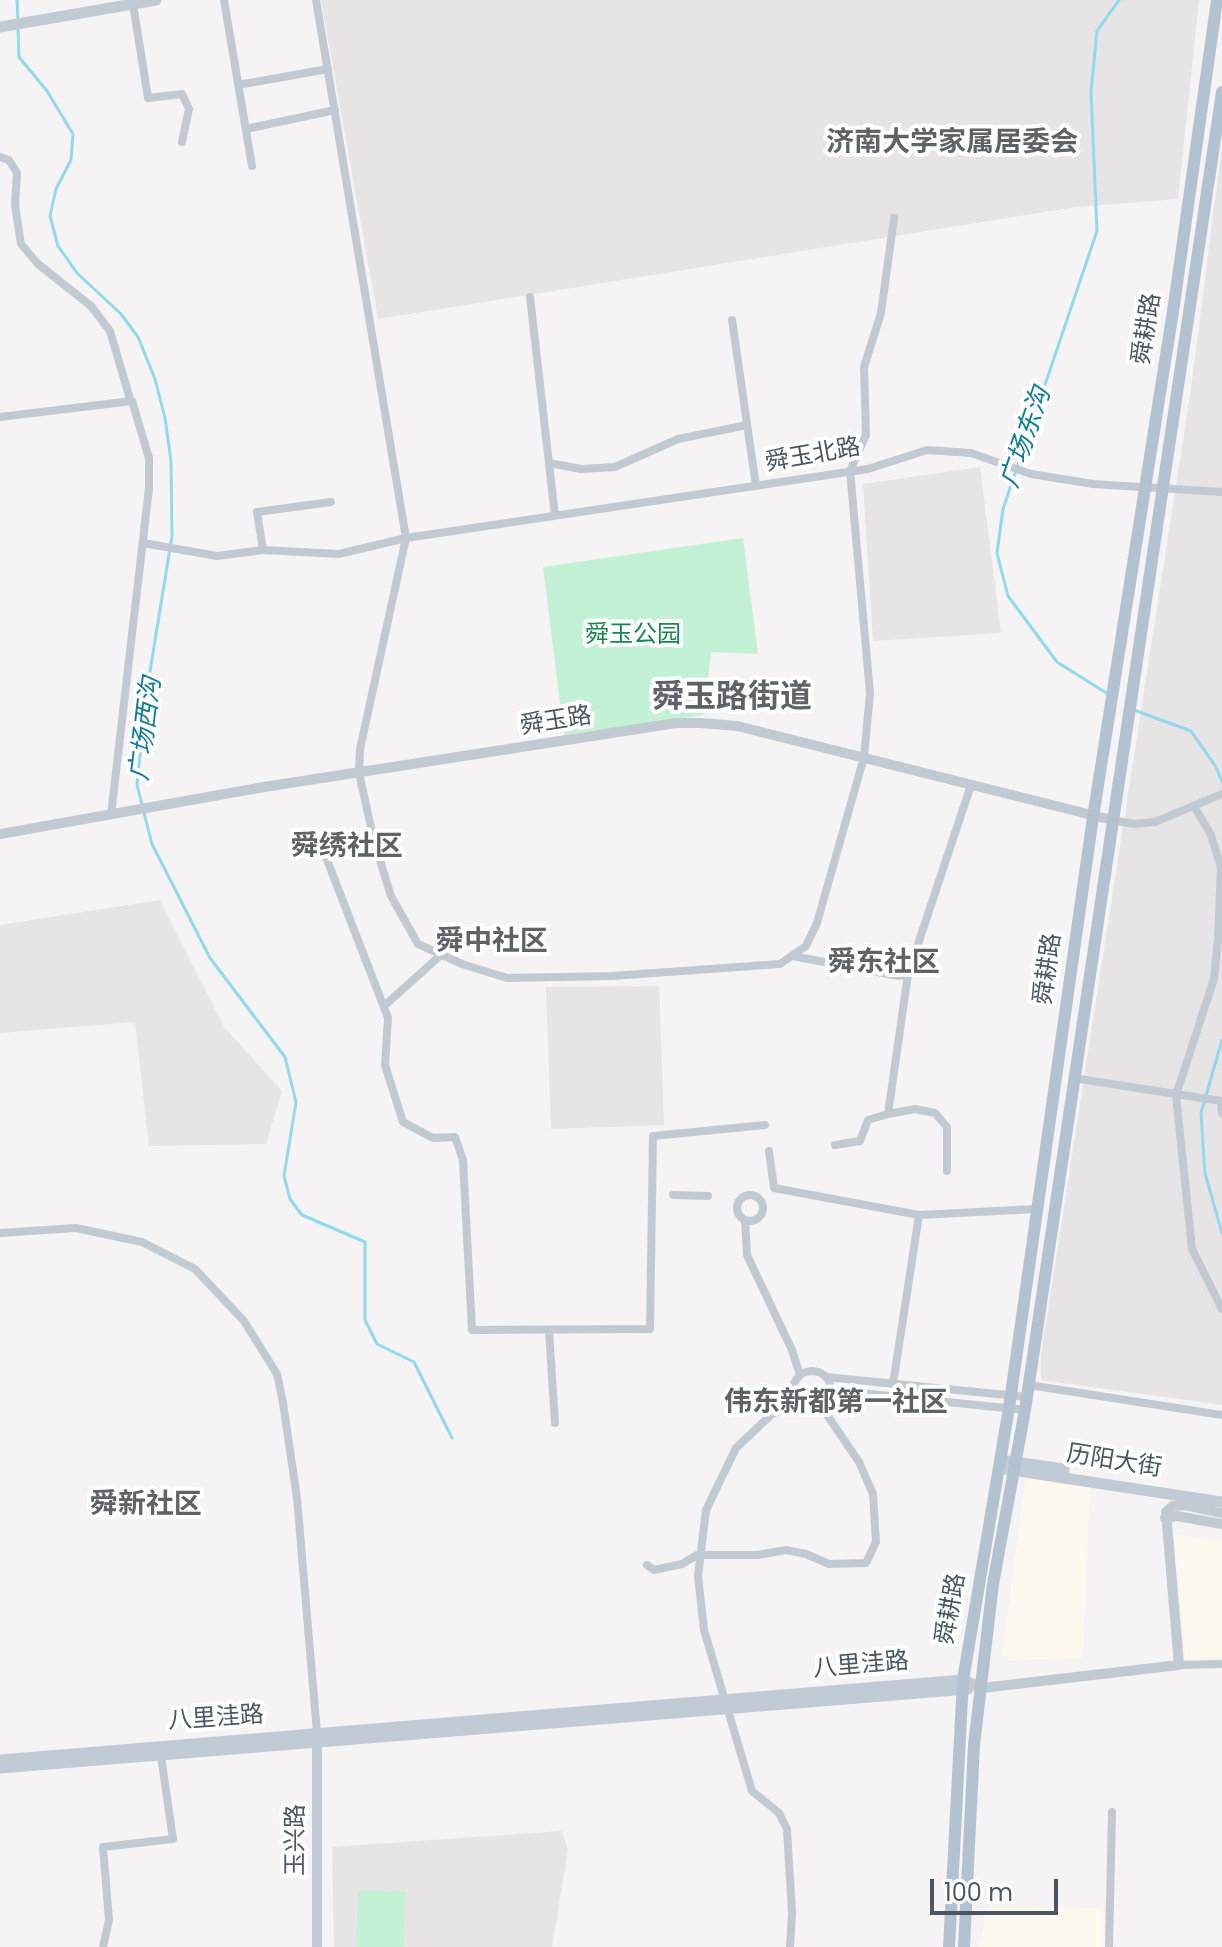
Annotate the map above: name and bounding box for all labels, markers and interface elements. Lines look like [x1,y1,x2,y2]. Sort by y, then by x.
district label: 济南大学家属居委会 [826,127,1078,161]
street label: 舜耕路 [1128,291,1168,367]
water label: 广场东沟 [995,384,1059,492]
street label: 舜玉北路 [763,433,863,479]
park label: 舜玉公园 [585,622,681,650]
water label: 广场西沟 [125,675,169,783]
district label: 舜玉路街道 [652,680,812,718]
street label: 舜玉路 [518,702,594,742]
district label: 舜绣社区 [291,831,403,865]
district label: 舜中社区 [436,926,548,960]
street label: 舜耕路 [1030,931,1068,1007]
district label: 舜东社区 [828,947,940,981]
district label: 伟东新都第一社区 [724,1387,948,1421]
street label: 历阳大街 [1064,1440,1164,1484]
district label: 舜新社区 [90,1489,202,1523]
street label: 舜耕路 [932,1571,972,1647]
street label: 八里洼路 [812,1647,910,1685]
street label: 八里洼路 [167,1701,265,1737]
street label: 玉兴路 [283,1804,311,1876]
scale bar [934,1863,1062,1913]
text: 100 m [944,1876,1013,1909]

